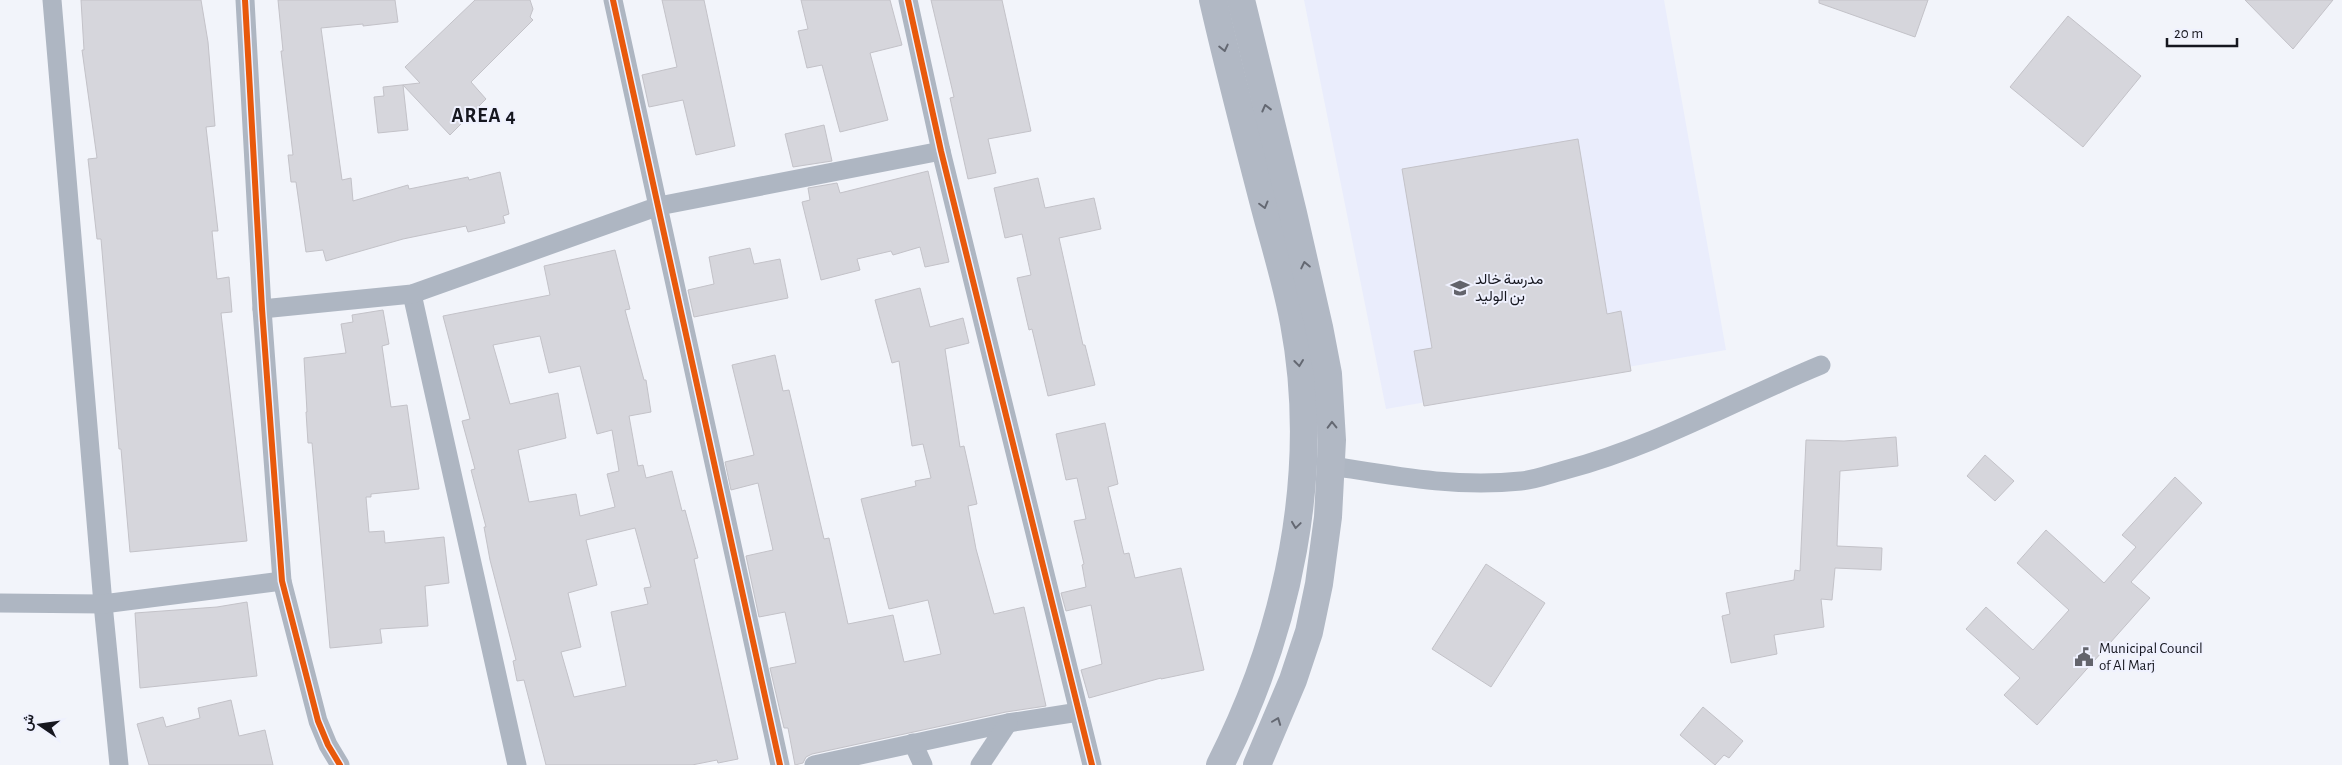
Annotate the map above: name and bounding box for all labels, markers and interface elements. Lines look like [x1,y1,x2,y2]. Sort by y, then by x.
scale bar [2167,15,2237,47]
text: 20 m [2174,26,2203,41]
one-way arrow [1218,43,1229,52]
one-way arrow [1261,103,1272,112]
district label: AREA 4 [451,106,517,126]
one-way arrow [1259,200,1269,209]
one-way arrow [1300,261,1311,270]
place label: مدرسة خالد بن الوليد [1475,272,1543,306]
school or university icon: مدرسة خالد بن الوليد [1449,277,1471,299]
one-way arrow [1293,360,1304,368]
one-way arrow [1326,421,1337,429]
one-way arrow [1291,521,1301,530]
place label: Municipal Council of Al Marj [2099,641,2203,673]
public building icon: Municipal Council of Al Marj [2073,646,2095,668]
north arrow [15,700,65,750]
text: ش [20,712,38,732]
one-way arrow [1271,717,1281,725]

